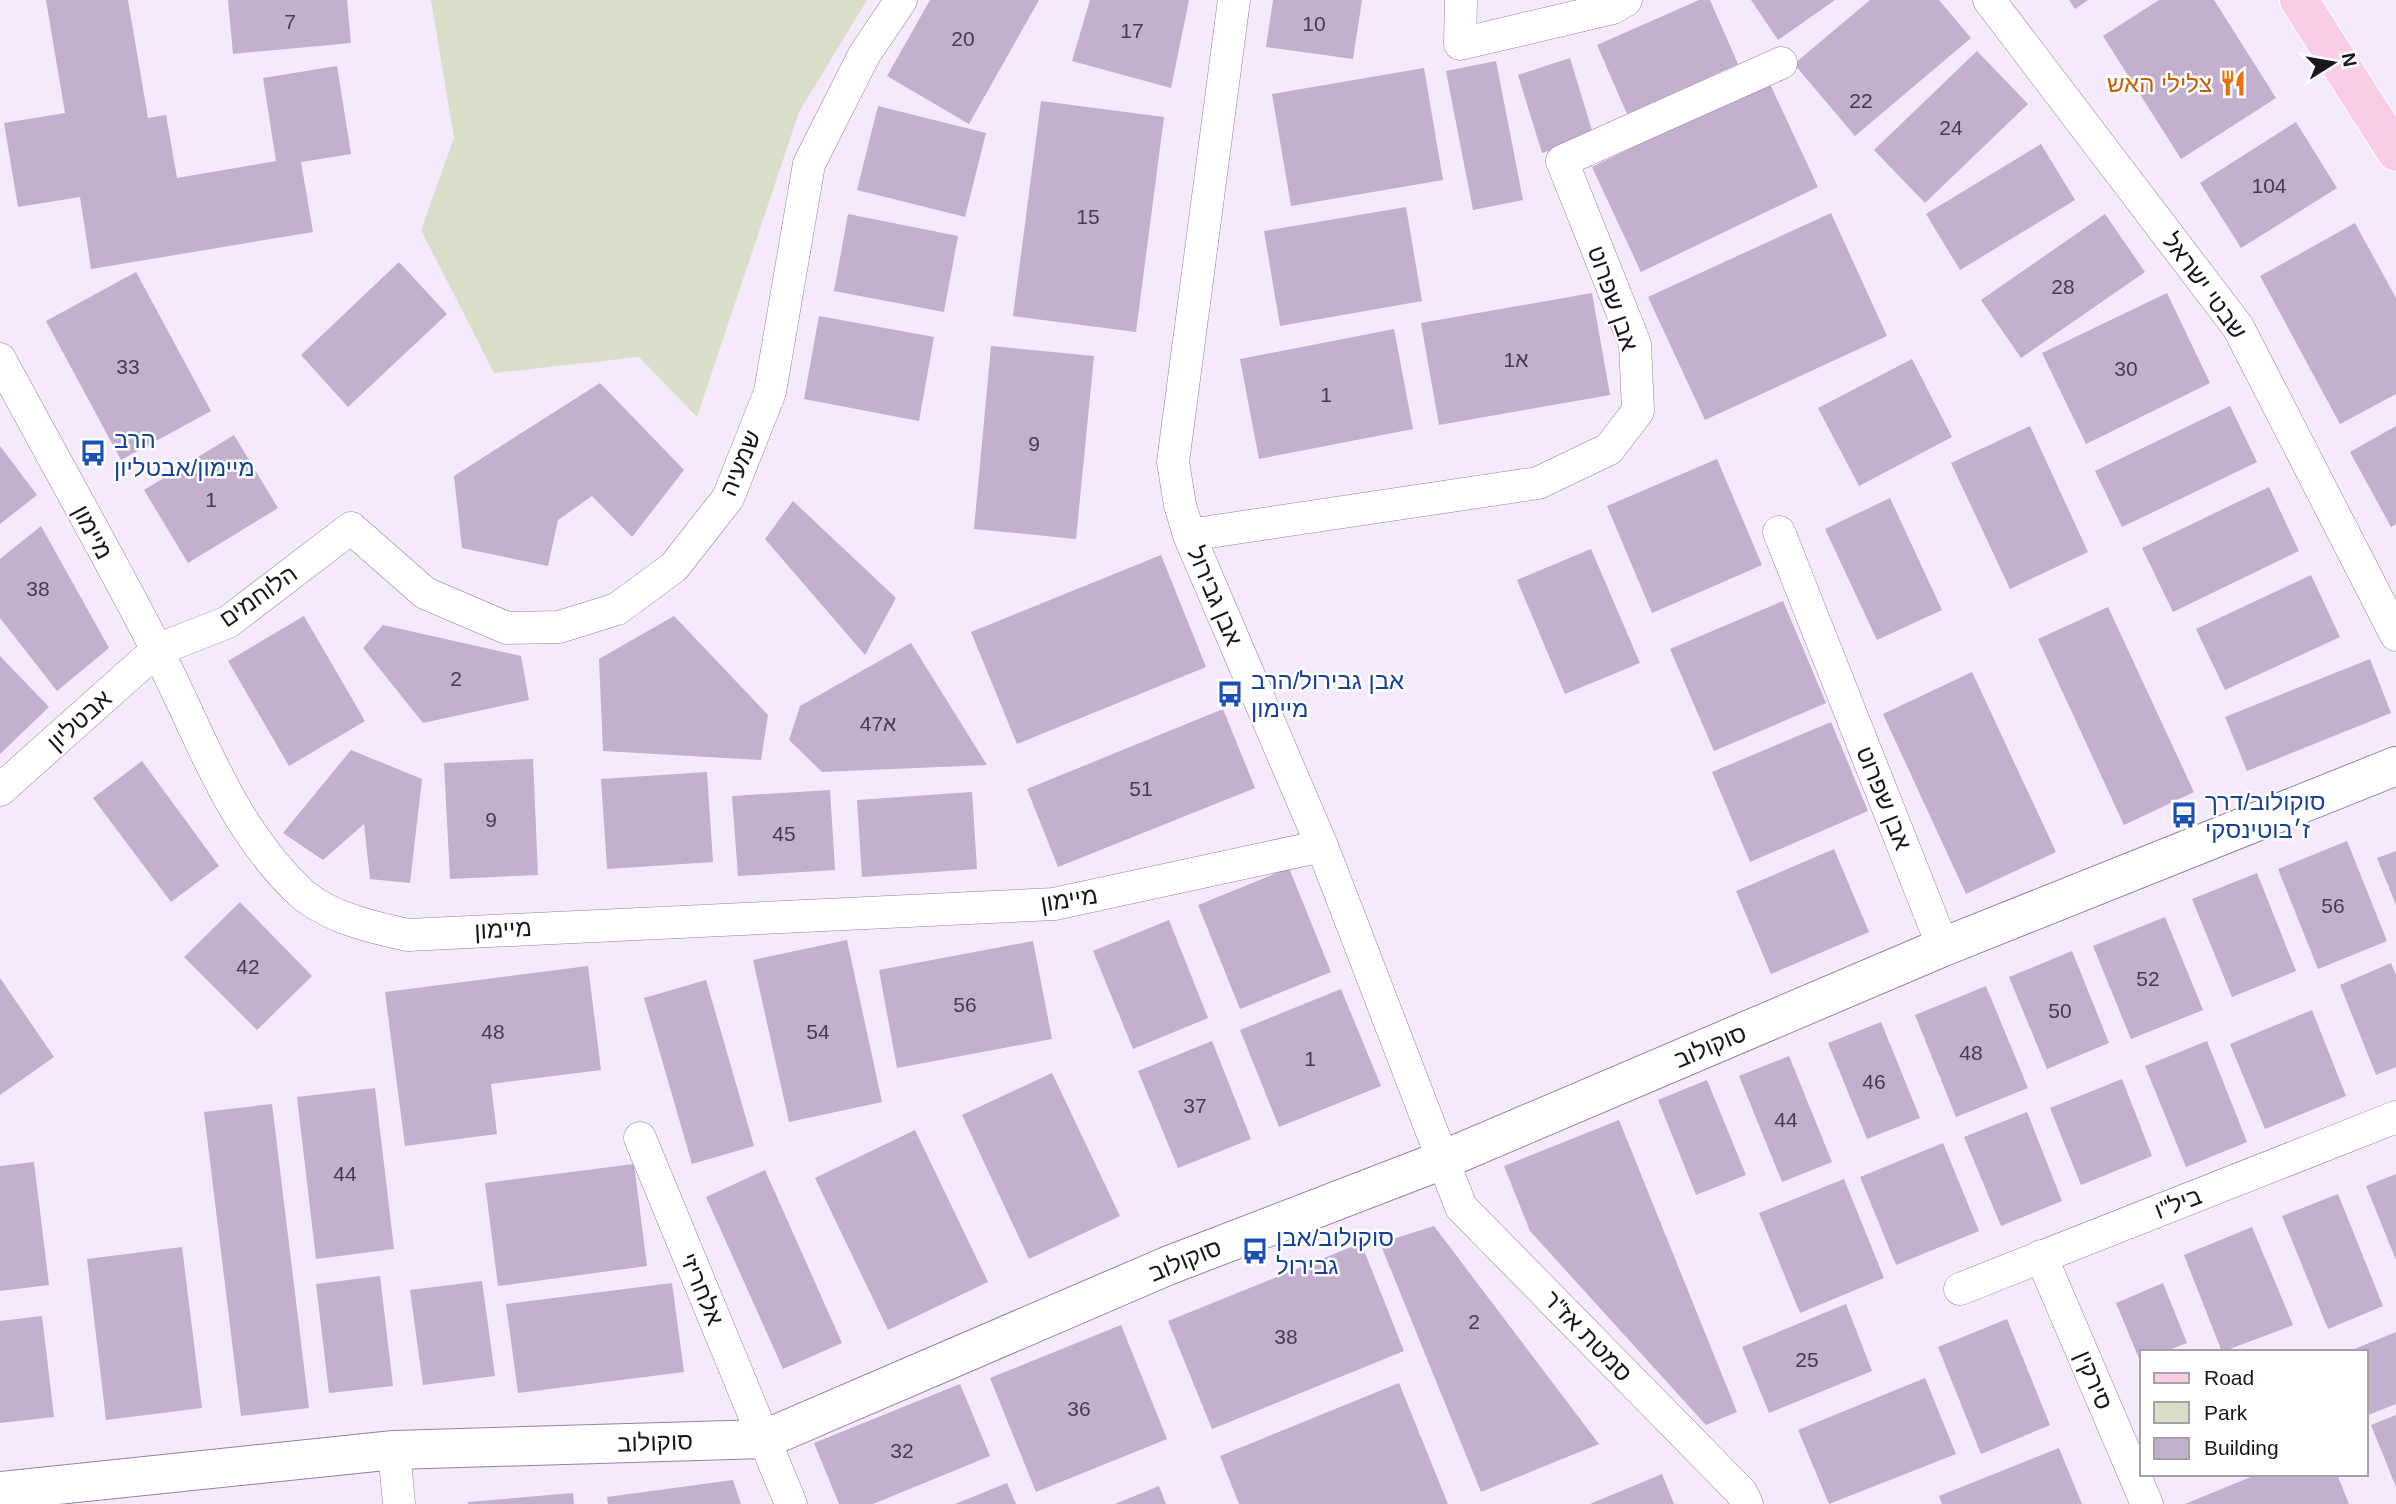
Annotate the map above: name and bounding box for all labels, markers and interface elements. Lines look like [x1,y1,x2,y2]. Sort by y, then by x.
house number: 7 [284,10,296,33]
house number: 10 [1302,12,1326,35]
house number: 17 [1120,19,1144,42]
house number: 20 [951,27,975,50]
north arrow [2298,28,2368,98]
text: N [2338,51,2361,69]
restaurant icon: צלילי האש [2218,68,2248,98]
place label: צלילי האש [2107,70,2212,97]
house number: 22 [1849,89,1873,112]
house number: 24 [1939,116,1963,139]
house number: 104 [2251,174,2287,197]
house number: 15 [1076,205,1100,228]
street label: שבטי ישראל [2158,228,2252,344]
street label: אבן שפרוט [1582,242,1644,354]
house number: 28 [2051,275,2075,298]
house number: 1א [1504,348,1528,371]
house number: 33 [116,355,140,378]
house number: 30 [2114,357,2138,380]
house number: 1 [1320,383,1332,406]
place label: הרב מיימון/אבטליון [114,426,255,481]
street label: שמעיה [714,426,766,500]
house number: 9 [1028,432,1040,455]
bus stop icon: הרב מיימון/אבטליון [78,438,108,468]
house number: 1 [205,488,217,511]
street label: מיימון [68,500,118,564]
street label: אבן גבירול [1182,542,1248,650]
street label: הלוחמים [214,560,302,632]
house number: 38 [26,577,50,600]
house number: 2 [450,667,462,690]
place label: אבן גבירול/הרב מיימון [1251,667,1404,722]
bus stop icon: אבן גבירול/הרב מיימון [1215,679,1245,709]
street label: אבטליון [42,684,116,756]
house number: א47 [860,712,896,735]
street label: אבן שפרוט [1851,742,1917,854]
house number: 51 [1129,777,1153,800]
place label: סוקולוב/דרך ז׳בוטינסקי [2205,788,2326,843]
bus stop icon: סוקולוב/דרך ז׳בוטינסקי [2169,800,2199,830]
house number: 9 [485,808,497,831]
house number: 45 [772,822,796,845]
street label: מיימון [1039,881,1099,917]
house number: 56 [2321,894,2345,917]
street label: מיימון [474,914,532,944]
house number: 42 [236,955,260,978]
house number: 52 [2136,967,2160,990]
house number: 56 [953,993,977,1016]
house number: 50 [2048,999,2072,1022]
street label: סוקולוב [1670,1019,1750,1073]
house number: 48 [481,1020,505,1043]
house number: 54 [806,1020,830,1043]
house number: 48 [1959,1041,1983,1064]
house number: 1 [1304,1047,1316,1070]
house number: 46 [1862,1070,1886,1093]
house number: 37 [1183,1094,1207,1117]
house number: 44 [1774,1108,1798,1131]
house number: 44 [333,1162,357,1185]
street label: ביל"ו [2151,1182,2205,1224]
place label: סוקולוב/אבן גבירול [1276,1224,1394,1279]
street label: סוקולוב [1145,1233,1225,1287]
bus stop icon: סוקולוב/אבן גבירול [1240,1236,1270,1266]
street label: אלחריזי [675,1249,729,1329]
street label: סמטת אז"ר [1538,1285,1638,1387]
house number: 2 [1468,1310,1480,1333]
house number: 38 [1274,1325,1298,1348]
street label: סירקין [2070,1346,2118,1414]
house number: 25 [1795,1348,1819,1371]
legend [2140,1350,2368,1476]
text: Road [2204,1366,2254,1389]
house number: 36 [1067,1397,1091,1420]
text: Park [2204,1401,2248,1424]
street label: סוקולוב [617,1427,693,1457]
text: Building [2204,1436,2279,1459]
house number: 32 [890,1439,914,1462]

